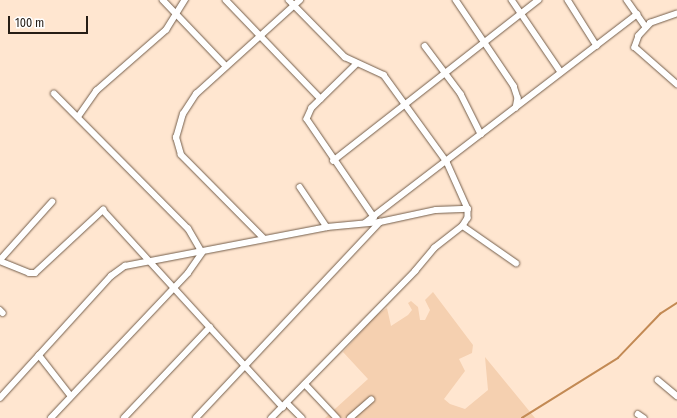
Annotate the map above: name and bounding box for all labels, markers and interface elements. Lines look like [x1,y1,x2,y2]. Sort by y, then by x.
scale bar [10,8,90,34]
text: 100 m [15,16,44,30]

